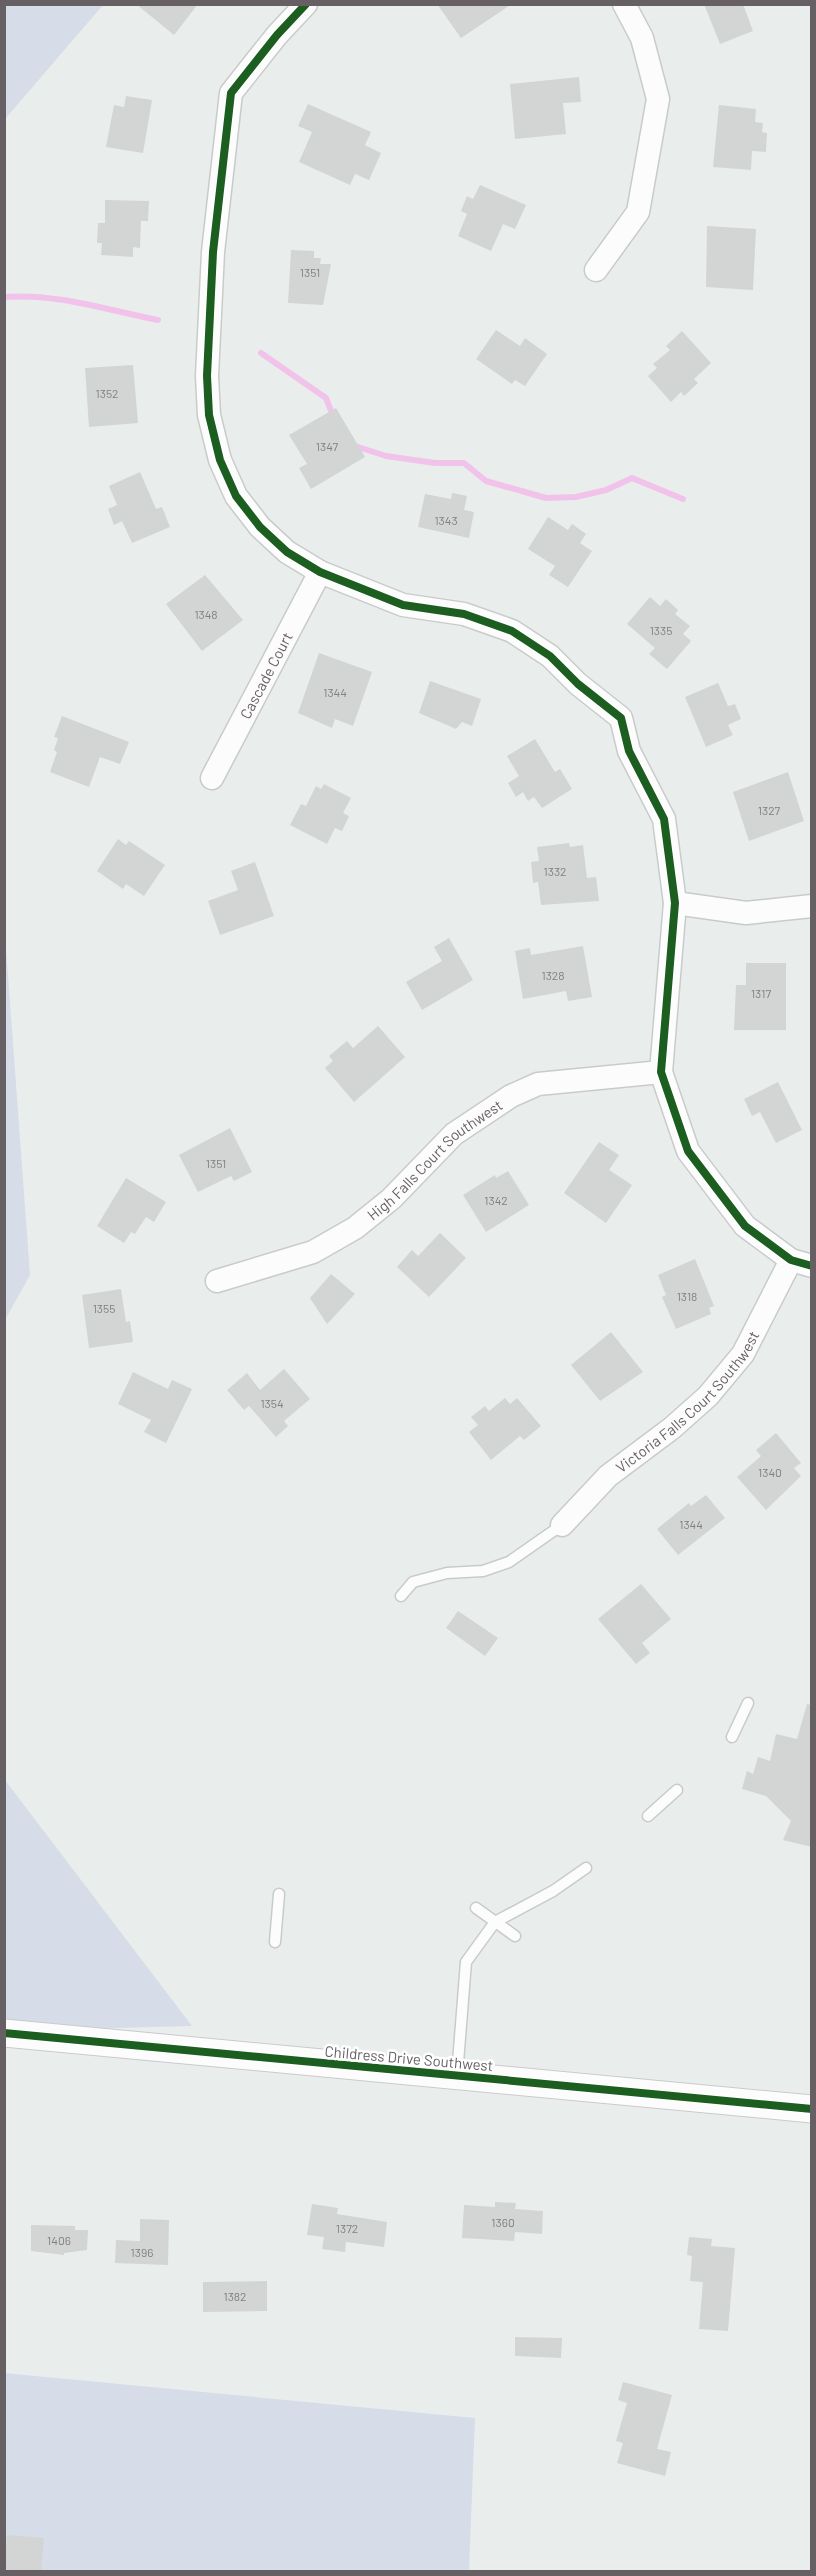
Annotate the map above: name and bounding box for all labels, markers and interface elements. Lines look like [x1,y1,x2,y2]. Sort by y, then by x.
house number: 1351 [300,265,320,279]
house number: 1352 [96,386,118,400]
house number: 1347 [316,439,338,453]
house number: 1343 [434,513,458,527]
house number: 1348 [194,607,218,621]
house number: 1335 [650,623,672,637]
street label: Cascade Court [236,629,296,722]
house number: 1344 [323,685,347,699]
house number: 1327 [758,803,781,817]
house number: 1332 [544,864,567,878]
house number: 1328 [541,968,565,982]
house number: 1317 [751,986,771,1000]
street label: High Falls Court Southwest [363,1095,506,1224]
house number: 1351 [206,1156,226,1170]
house number: 1342 [484,1193,508,1207]
house number: 1318 [677,1289,697,1303]
house number: 1355 [93,1301,115,1315]
street label: Victoria Falls Court Southwest [612,1328,762,1476]
house number: 1354 [260,1396,284,1410]
house number: 1340 [758,1465,782,1479]
house number: 1344 [679,1517,703,1531]
street label: Childress Drive Southwest [324,2042,494,2074]
house number: 1360 [491,2215,515,2229]
house number: 1372 [336,2221,358,2235]
house number: 1406 [47,2233,71,2247]
house number: 1396 [131,2245,153,2259]
house number: 1382 [223,2289,247,2303]

